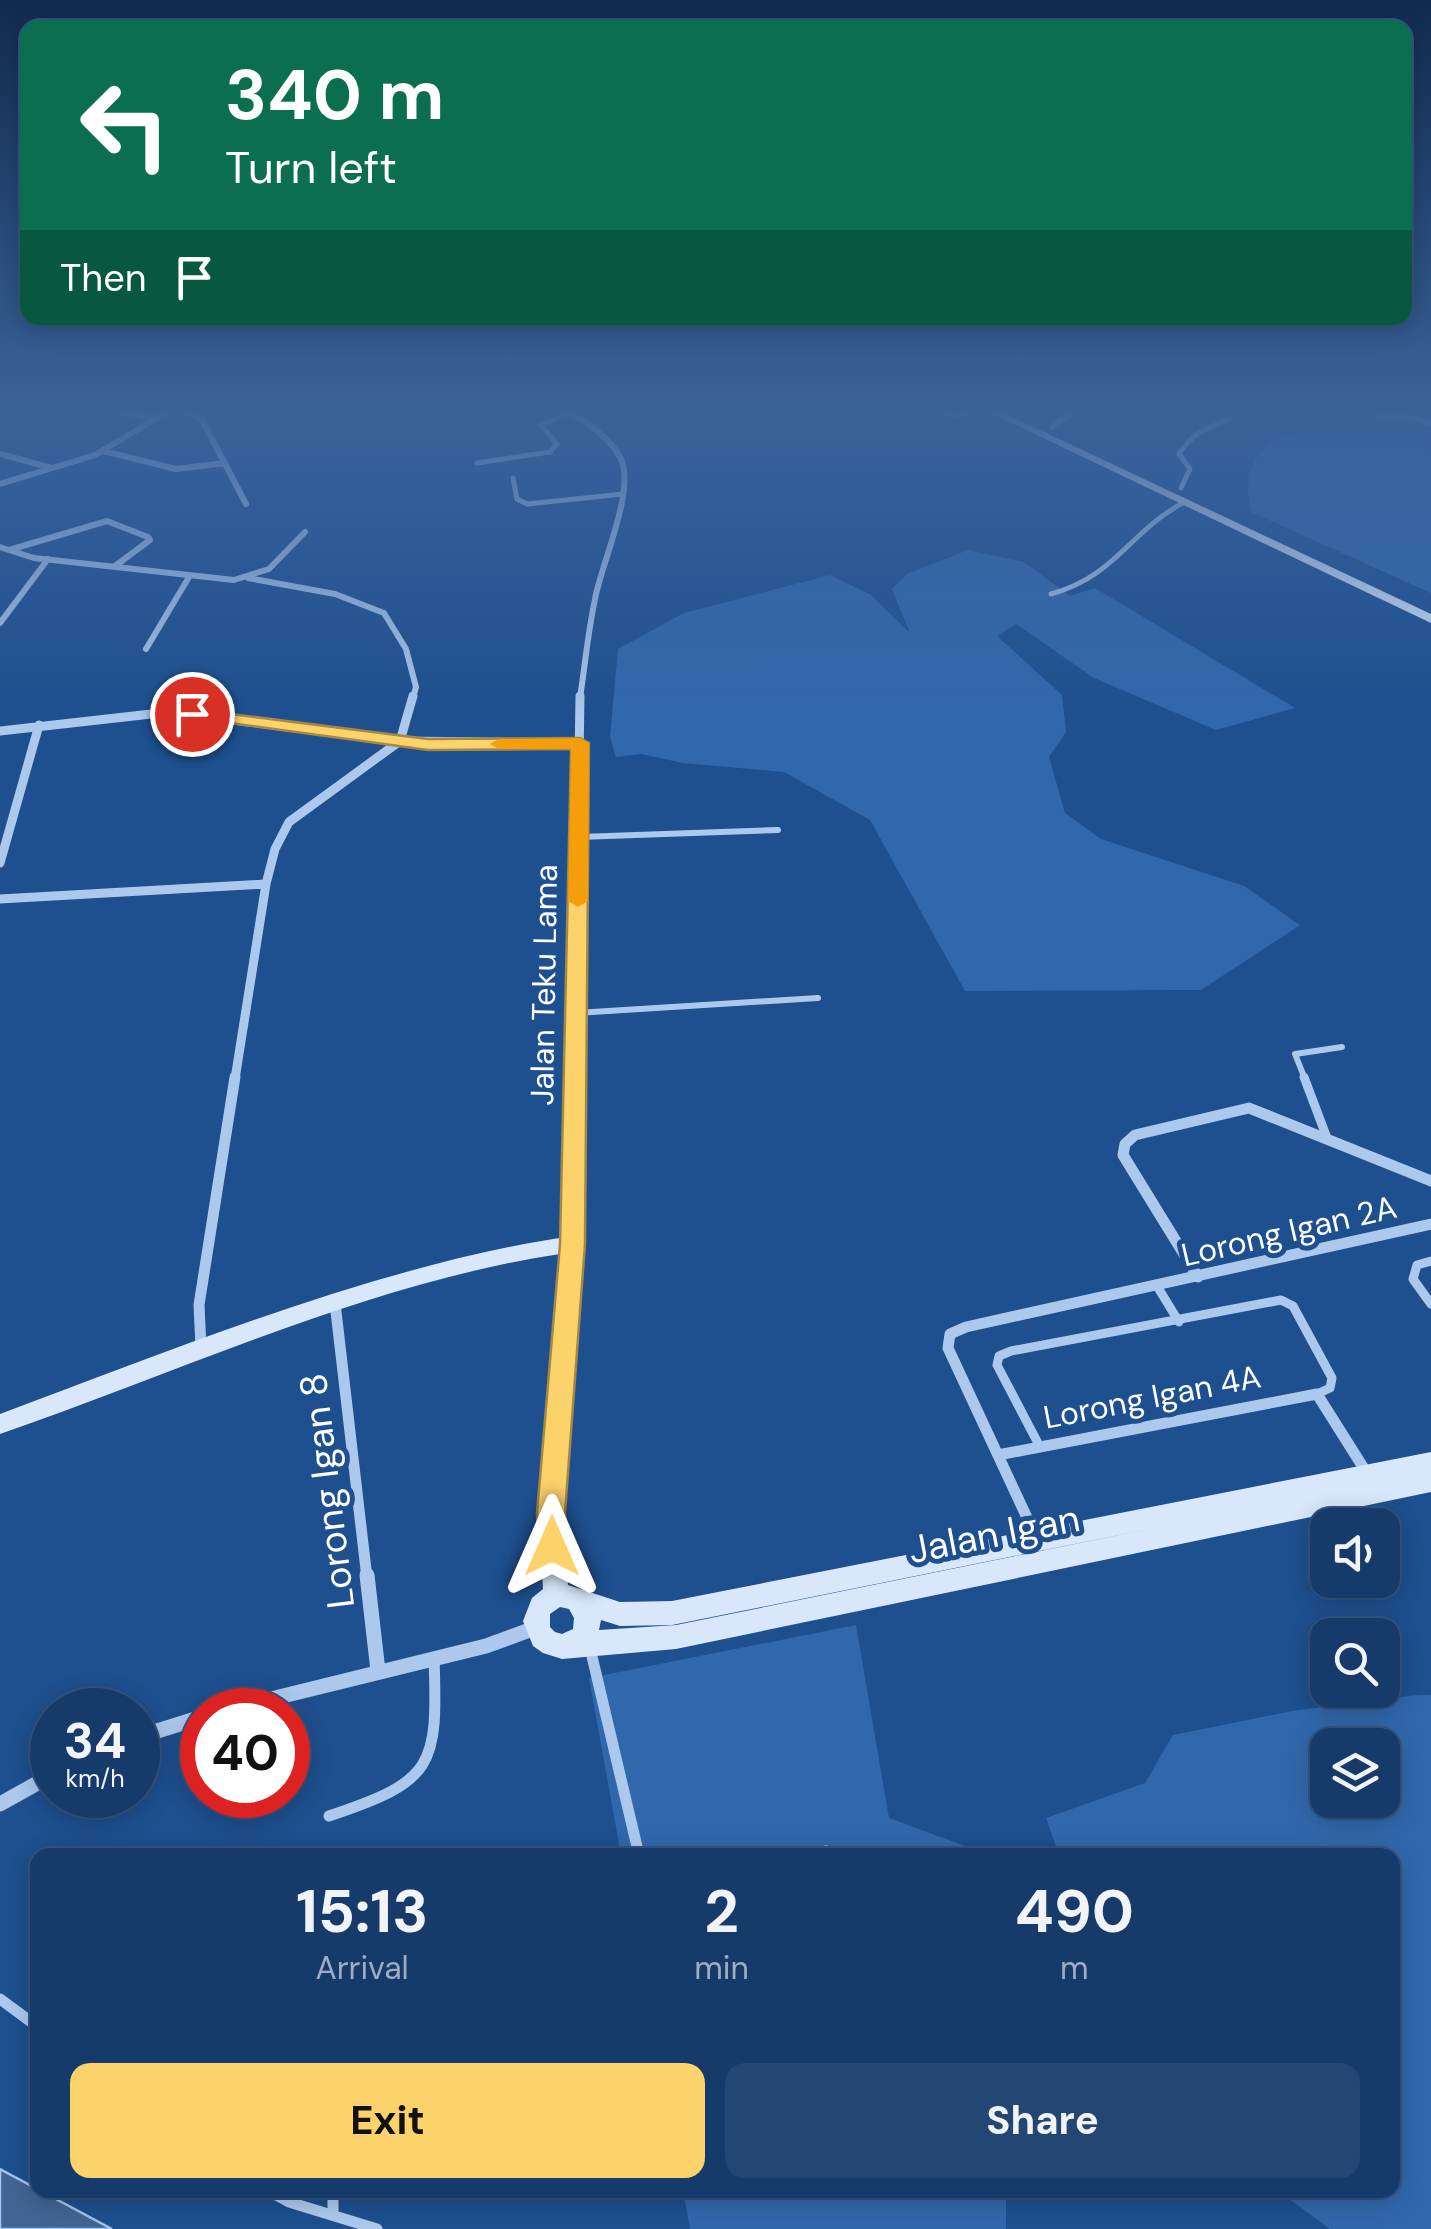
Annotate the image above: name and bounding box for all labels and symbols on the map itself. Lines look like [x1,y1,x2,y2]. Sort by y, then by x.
pin [150,672,235,757]
street label: Jalan Teku Lama [521,864,567,1106]
street label: Lorong Igan 2A [1177,1186,1401,1276]
street label: Lorong Igan 4A [1040,1355,1264,1439]
street label: Lorong Igan 8 [288,1371,366,1611]
street label: Jalan Igan [904,1493,1084,1575]
position arrow [500,1494,604,1598]
speed limit sign: 40 [180,1688,310,1818]

